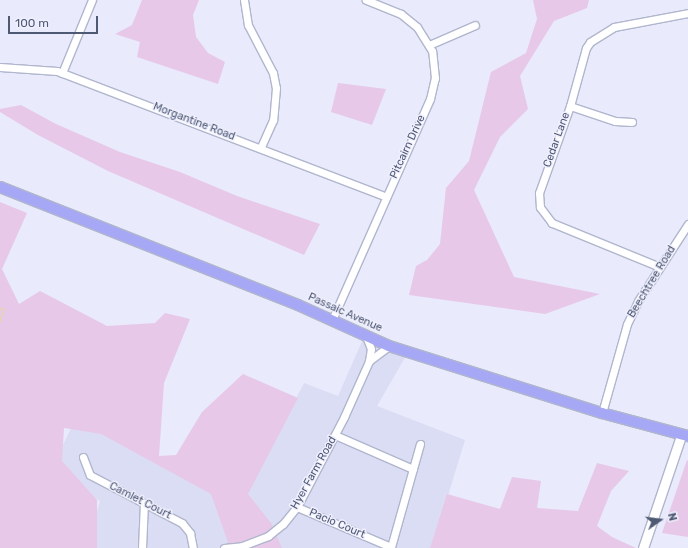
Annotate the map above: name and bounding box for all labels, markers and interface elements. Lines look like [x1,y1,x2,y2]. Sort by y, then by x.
scale bar [10,8,100,34]
text: 100 m [15,16,49,30]
street label: Morgantine Road [151,100,237,144]
street label: Cedar Lane [541,110,573,170]
street label: Pitcairn Drive [387,113,429,181]
street label: Beechtree Road [625,244,679,320]
street label: Passaic Avenue [306,291,384,335]
street label: Hyer Farm Road [288,434,340,512]
street label: Camlet Court [107,480,173,522]
north arrow [640,500,680,540]
street label: Pacio Court [307,506,367,542]
text: N [665,512,679,522]

